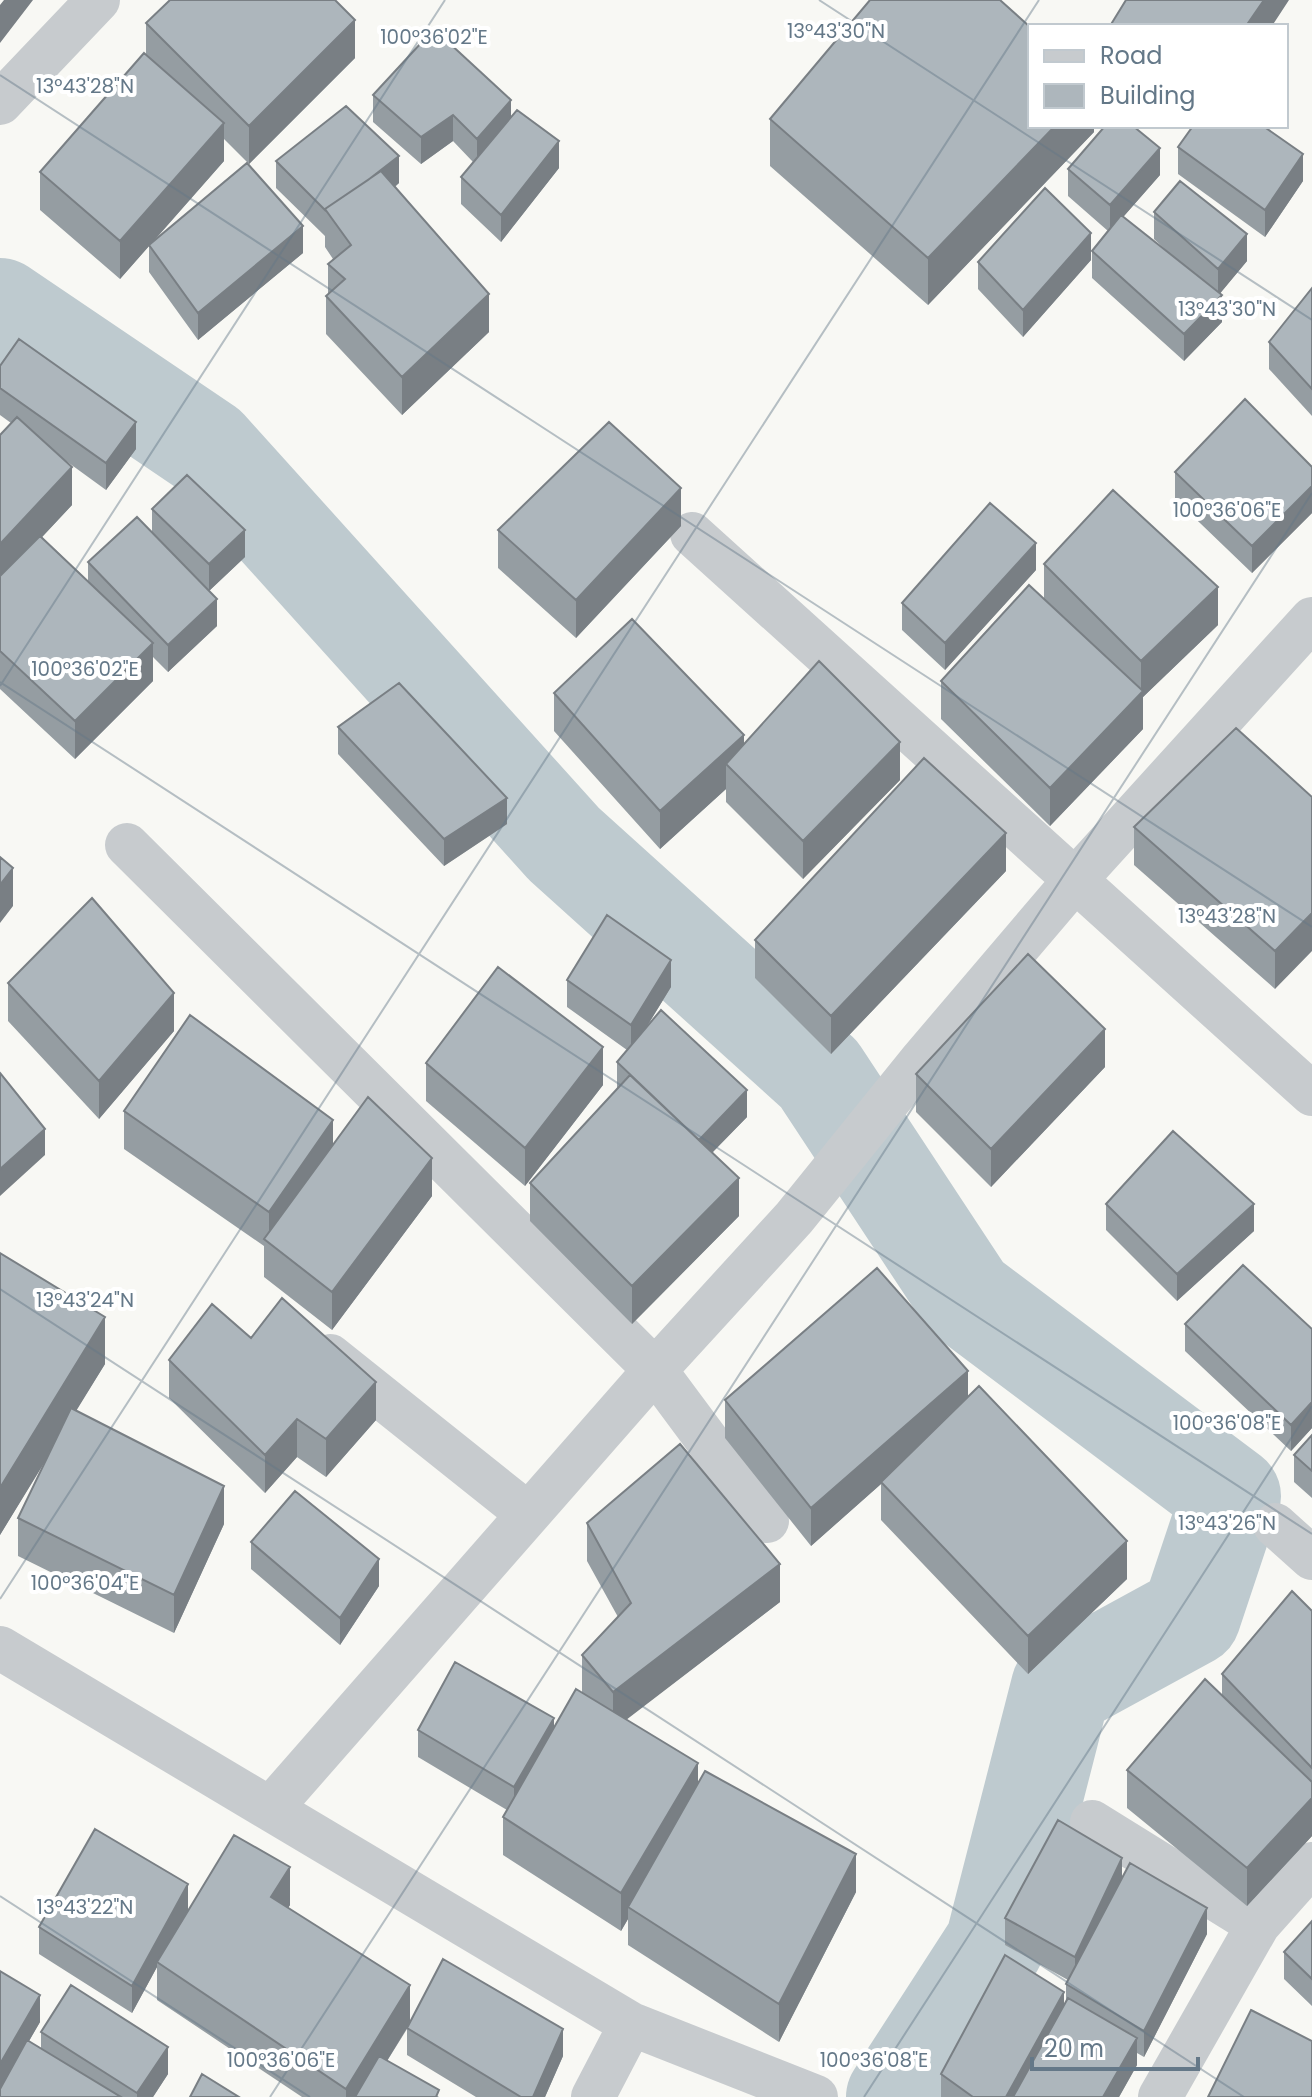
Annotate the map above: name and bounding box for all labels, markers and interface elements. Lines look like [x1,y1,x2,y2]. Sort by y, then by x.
text: 13°43'30"N [787,17,885,45]
text: 100°36'02"E [380,23,488,51]
legend [1028,24,1288,128]
text: Road [1100,39,1162,72]
text: 13°43'28"N [36,72,134,100]
text: Building [1100,79,1196,112]
text: 13°43'30"N [1178,295,1276,323]
text: 100°36'06"E [1173,496,1281,524]
text: 100°36'02"E [31,655,139,683]
text: 13°43'28"N [1178,902,1276,930]
text: 13°43'24"N [36,1286,134,1314]
text: 100°36'08"E [1173,1409,1281,1437]
text: 13°43'26"N [1178,1509,1276,1537]
text: 100°36'04"E [31,1569,139,1597]
text: 13°43'22"N [37,1893,133,1921]
scale bar [1032,2021,1198,2071]
text: 20 m [1044,2032,1104,2065]
text: 100°36'06"E [227,2046,335,2074]
text: 100°36'08"E [820,2046,928,2074]

